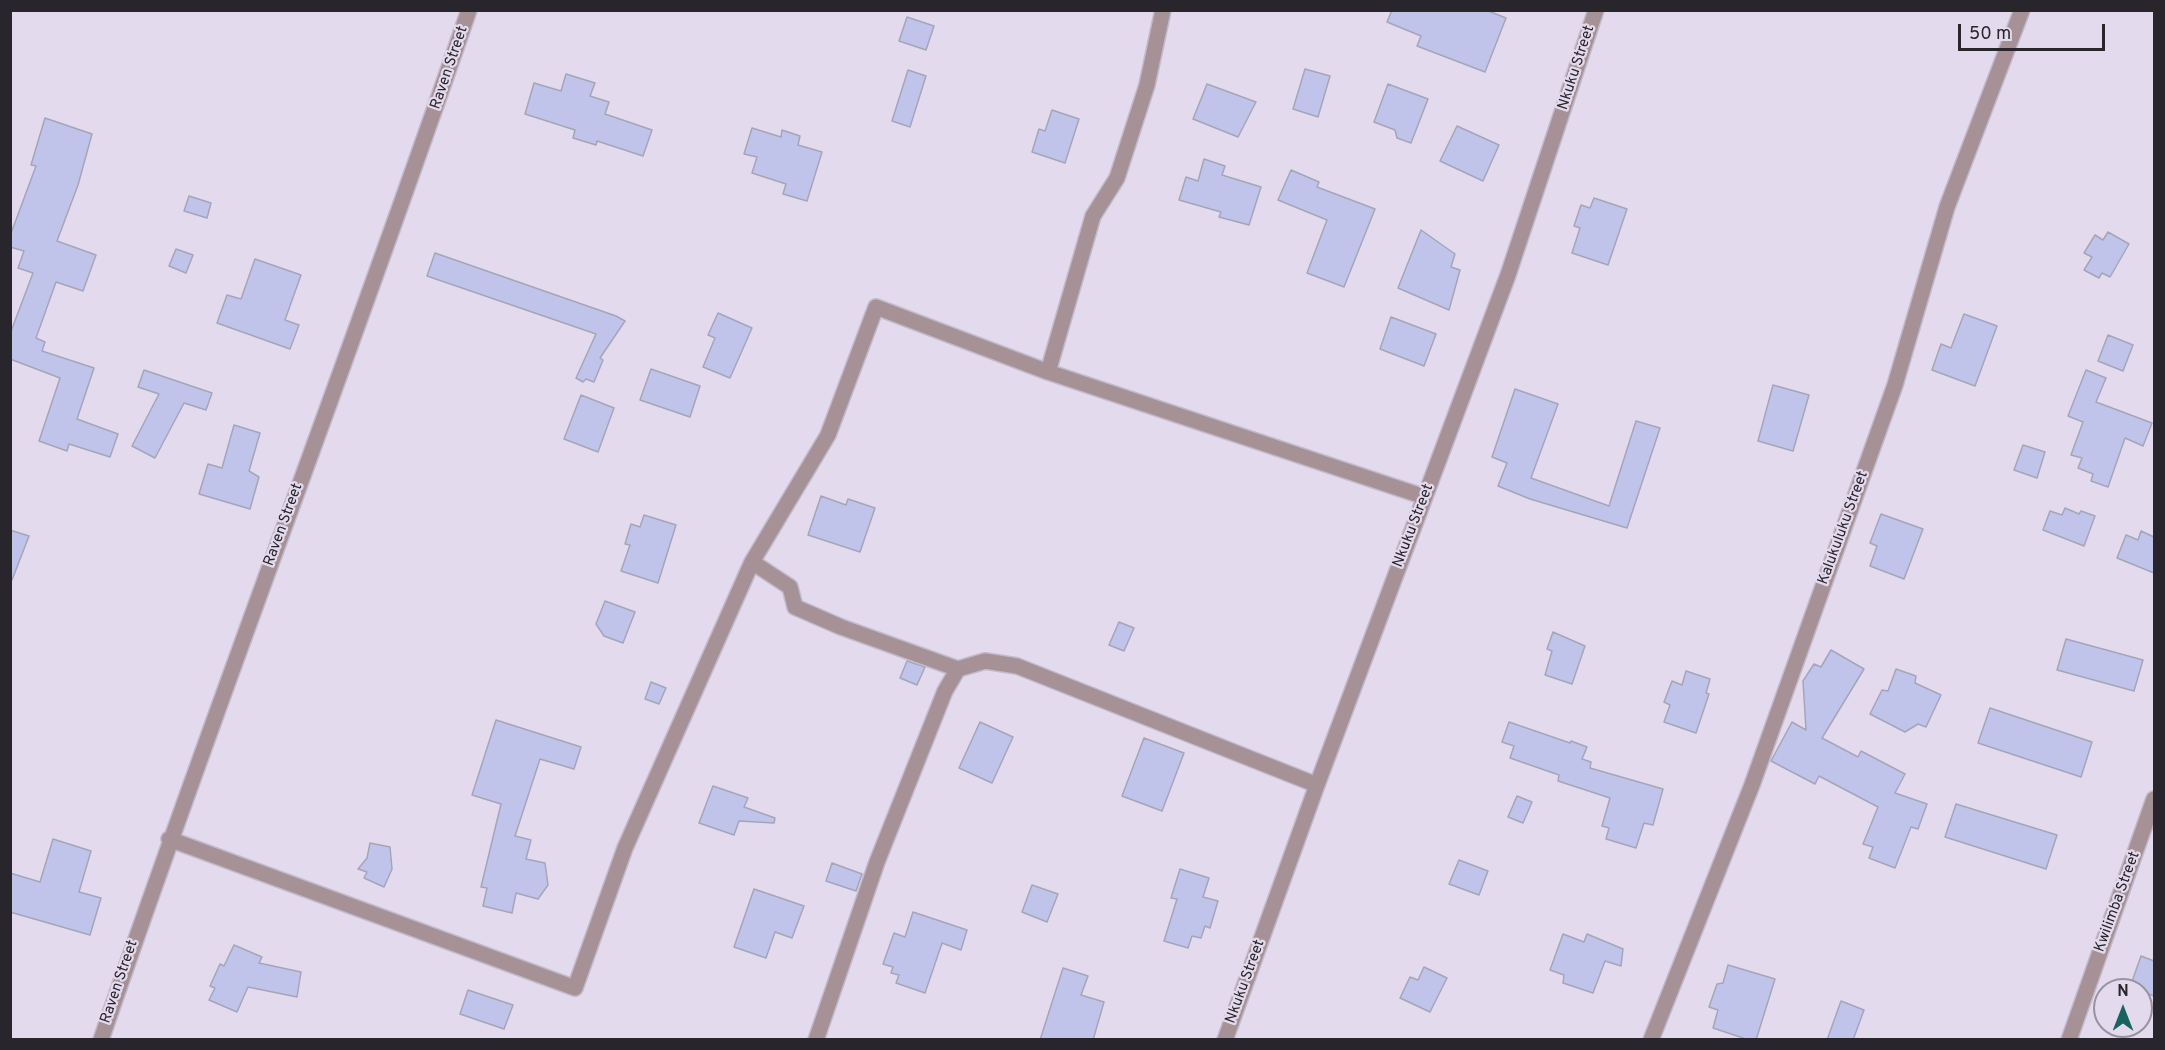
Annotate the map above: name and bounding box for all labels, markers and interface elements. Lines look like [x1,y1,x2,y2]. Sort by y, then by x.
scale bar [1961,12,2108,50]
street label: Nkuku Street [1555,23,1599,113]
text: 50 m [1969,23,2011,46]
street label: Raven Street [427,24,473,112]
street label: Kalukuluku Street [1815,469,1873,587]
street label: Raven Street [261,481,307,569]
street label: Nkuku Street [1390,482,1438,570]
street label: Kwilimba Street [2091,849,2145,955]
street label: Raven Street [97,938,143,1026]
street label: Nkuku Street [1223,938,1269,1026]
north arrow [2093,978,2153,1038]
text: N [2117,982,2129,1002]

